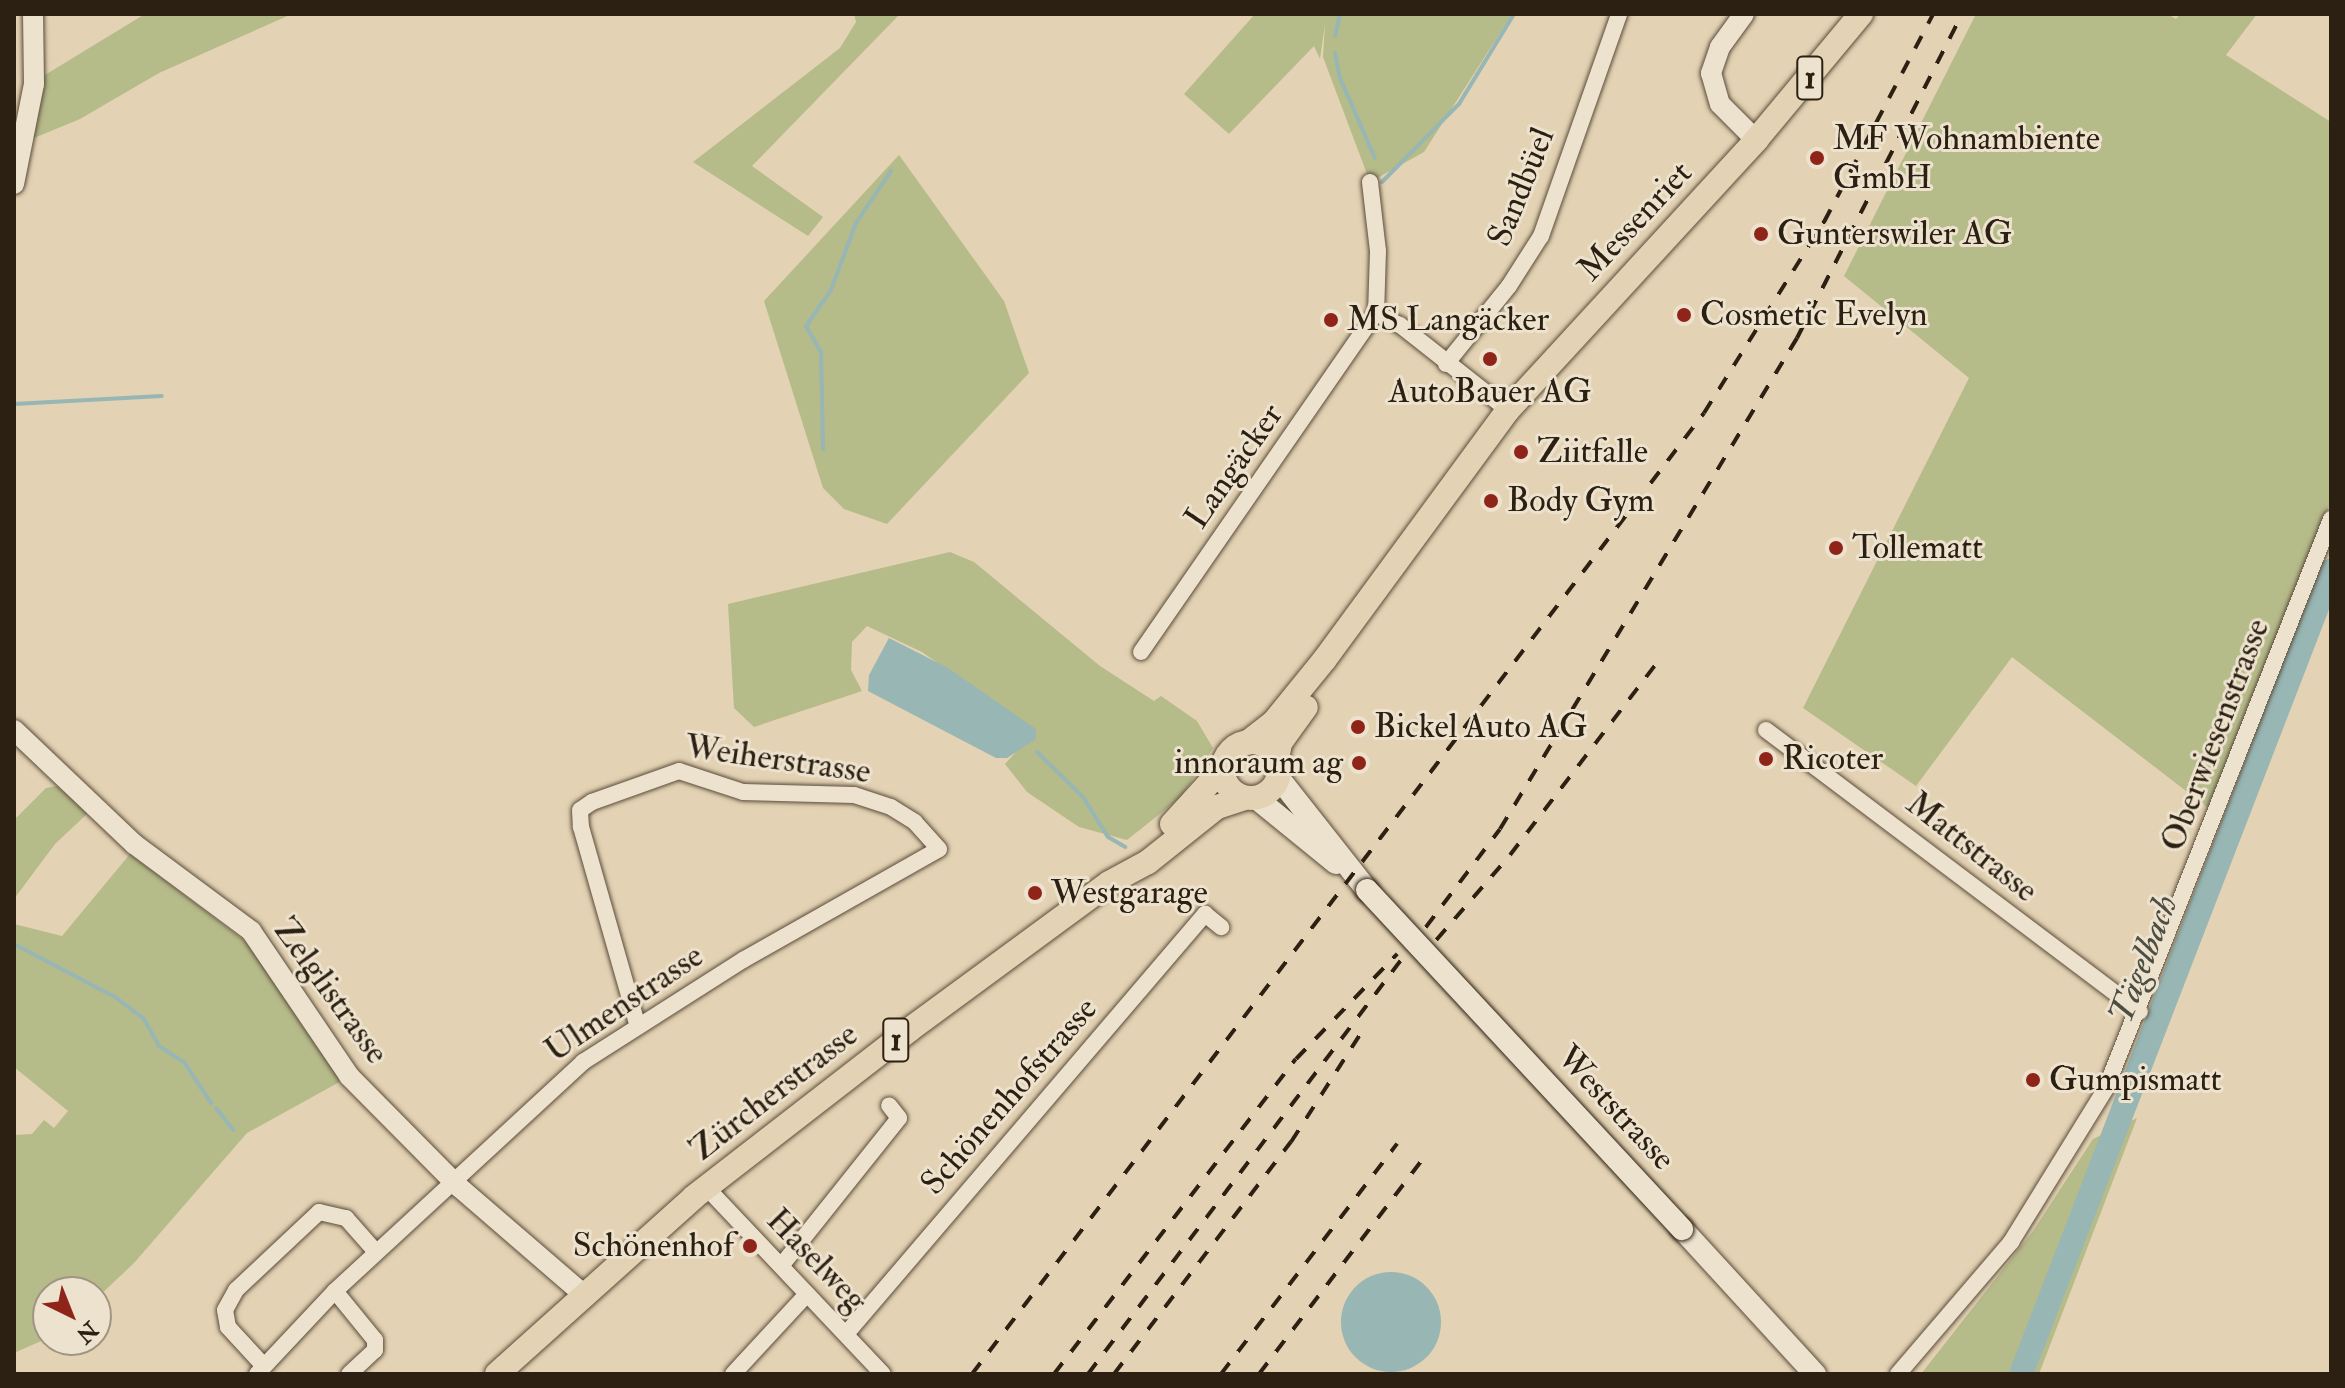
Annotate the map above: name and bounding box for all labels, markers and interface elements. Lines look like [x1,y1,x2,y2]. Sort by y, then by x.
road number: 1 [1796,50,1824,106]
place label: MF Wohnambiente GmbH [1833,118,2100,198]
street label: Sandbüel [1479,122,1563,252]
marker: MF Wohnambiente GmbH [1808,149,1826,167]
street label: Messenriet [1569,153,1701,289]
place label: Gunterswiler AG [1777,214,2012,254]
marker: Gunterswiler AG [1752,225,1770,243]
place label: Cosmetic Evelyn [1700,295,1928,335]
place label: MS Langäcker [1347,300,1549,340]
marker: Cosmetic Evelyn [1675,306,1693,324]
marker: MS Langäcker [1322,311,1340,329]
marker: AutoBauer AG [1481,350,1499,368]
place label: AutoBauer AG [1388,372,1592,412]
street label: Langäcker [1176,396,1292,536]
place label: Ziitfalle [1537,432,1648,472]
marker: Ziitfalle [1512,443,1530,461]
place label: Body Gym [1507,481,1654,521]
marker: Body Gym [1482,492,1500,510]
place label: Tollematt [1852,528,1983,568]
marker: Tollematt [1827,539,1845,557]
street label: Oberwiesenstrasse [2152,613,2278,857]
place label: Bickel Auto AG [1374,707,1588,747]
marker: Bickel Auto AG [1349,718,1367,736]
street label: Weiherstrasse [683,726,873,792]
place label: Ricoter [1782,739,1883,779]
place label: innoraum ag [1174,743,1343,783]
marker: Ricoter [1757,750,1775,768]
marker: innoraum ag [1350,754,1368,772]
street label: Mattstrasse [1898,783,2046,911]
place label: Westgarage [1051,873,1208,913]
marker: Westgarage [1026,884,1044,902]
water label: Tägelbach [2099,889,2187,1029]
street label: Zelglistrasse [265,910,397,1072]
street label: Ulmenstrasse [537,935,711,1071]
street label: Schönenhofstrasse [912,989,1106,1203]
road number: 1 [882,1012,910,1068]
street label: Zürcherstrasse [682,1014,866,1170]
street label: Weststrasse [1548,1037,1684,1179]
place label: Gumpismatt [2049,1060,2222,1100]
marker: Gumpismatt [2024,1071,2042,1089]
street label: Haselweg [758,1200,876,1320]
place label: Schönenhof [573,1226,734,1266]
marker: Schönenhof [741,1237,759,1255]
north arrow [32,1276,112,1356]
text: N [70,1315,104,1349]

